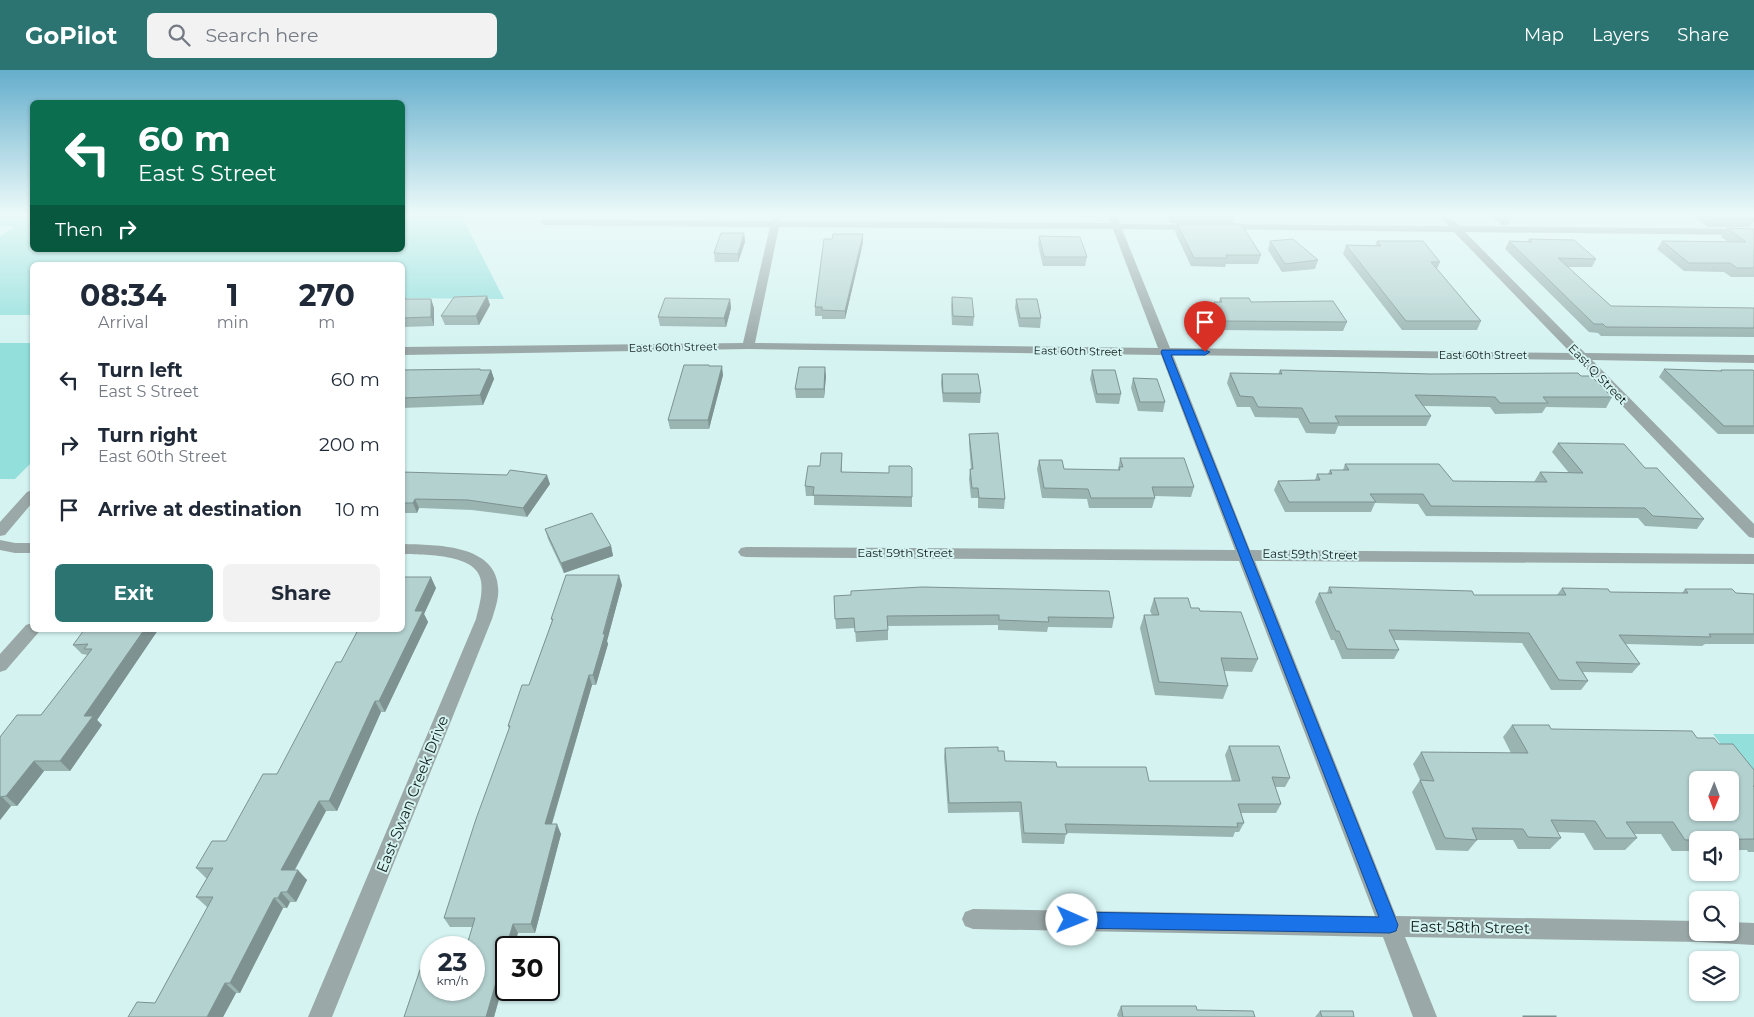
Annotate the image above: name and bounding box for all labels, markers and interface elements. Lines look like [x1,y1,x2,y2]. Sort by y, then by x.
search box [147,13,497,58]
text: GoPilot [25,21,117,50]
icon: search [165,21,193,49]
text: Search here [205,24,318,47]
text: Map [1524,24,1564,46]
text: Layers [1592,24,1649,46]
text: Share [1677,24,1729,46]
text: 60 m [138,117,231,160]
icon: left [55,120,120,185]
text: East S Street [138,160,277,187]
icon: right [113,215,141,243]
text: Then [55,218,103,241]
text: 08:34 [80,277,167,314]
text: 1 [227,277,239,314]
text: 270 [299,277,355,314]
pin [1184,301,1226,352]
icon: arrive [1191,308,1219,336]
text: Arrival [98,313,149,332]
text: min [217,313,249,332]
text: m [318,313,335,332]
street label: East 60th Street [629,339,718,355]
street label: East Q Street [1565,341,1631,407]
street label: East 60th Street [1034,343,1123,359]
street label: East 60th Street [1439,348,1528,362]
text: Turn left [98,359,183,382]
icon: left [55,366,83,394]
text: 60 m [331,368,380,391]
text: East S Street [98,382,199,401]
text: Turn right [98,424,198,447]
icon: right [55,431,83,459]
text: 200 m [319,433,380,456]
text: East 60th Street [98,447,227,466]
icon: arrive [55,496,83,524]
text: Arrive at destination [98,498,302,521]
text: 10 m [335,498,380,521]
street label: East 59th Street [857,545,953,560]
street label: East 59th Street [1262,546,1358,562]
button: Exit [55,564,213,622]
button: Share [223,564,380,622]
street label: East Swan Creek Drive [372,713,452,875]
north arrow [1689,771,1739,821]
map controls [1689,771,1739,1001]
button: sound [1689,831,1739,881]
button: search [1689,891,1739,941]
position arrow [1045,893,1097,945]
street label: East 58th Street [1410,916,1530,938]
speed limit sign: 30 [495,936,560,1001]
text: 23 [438,947,467,977]
button: layers [1689,951,1739,1001]
text: km/h [436,973,469,988]

